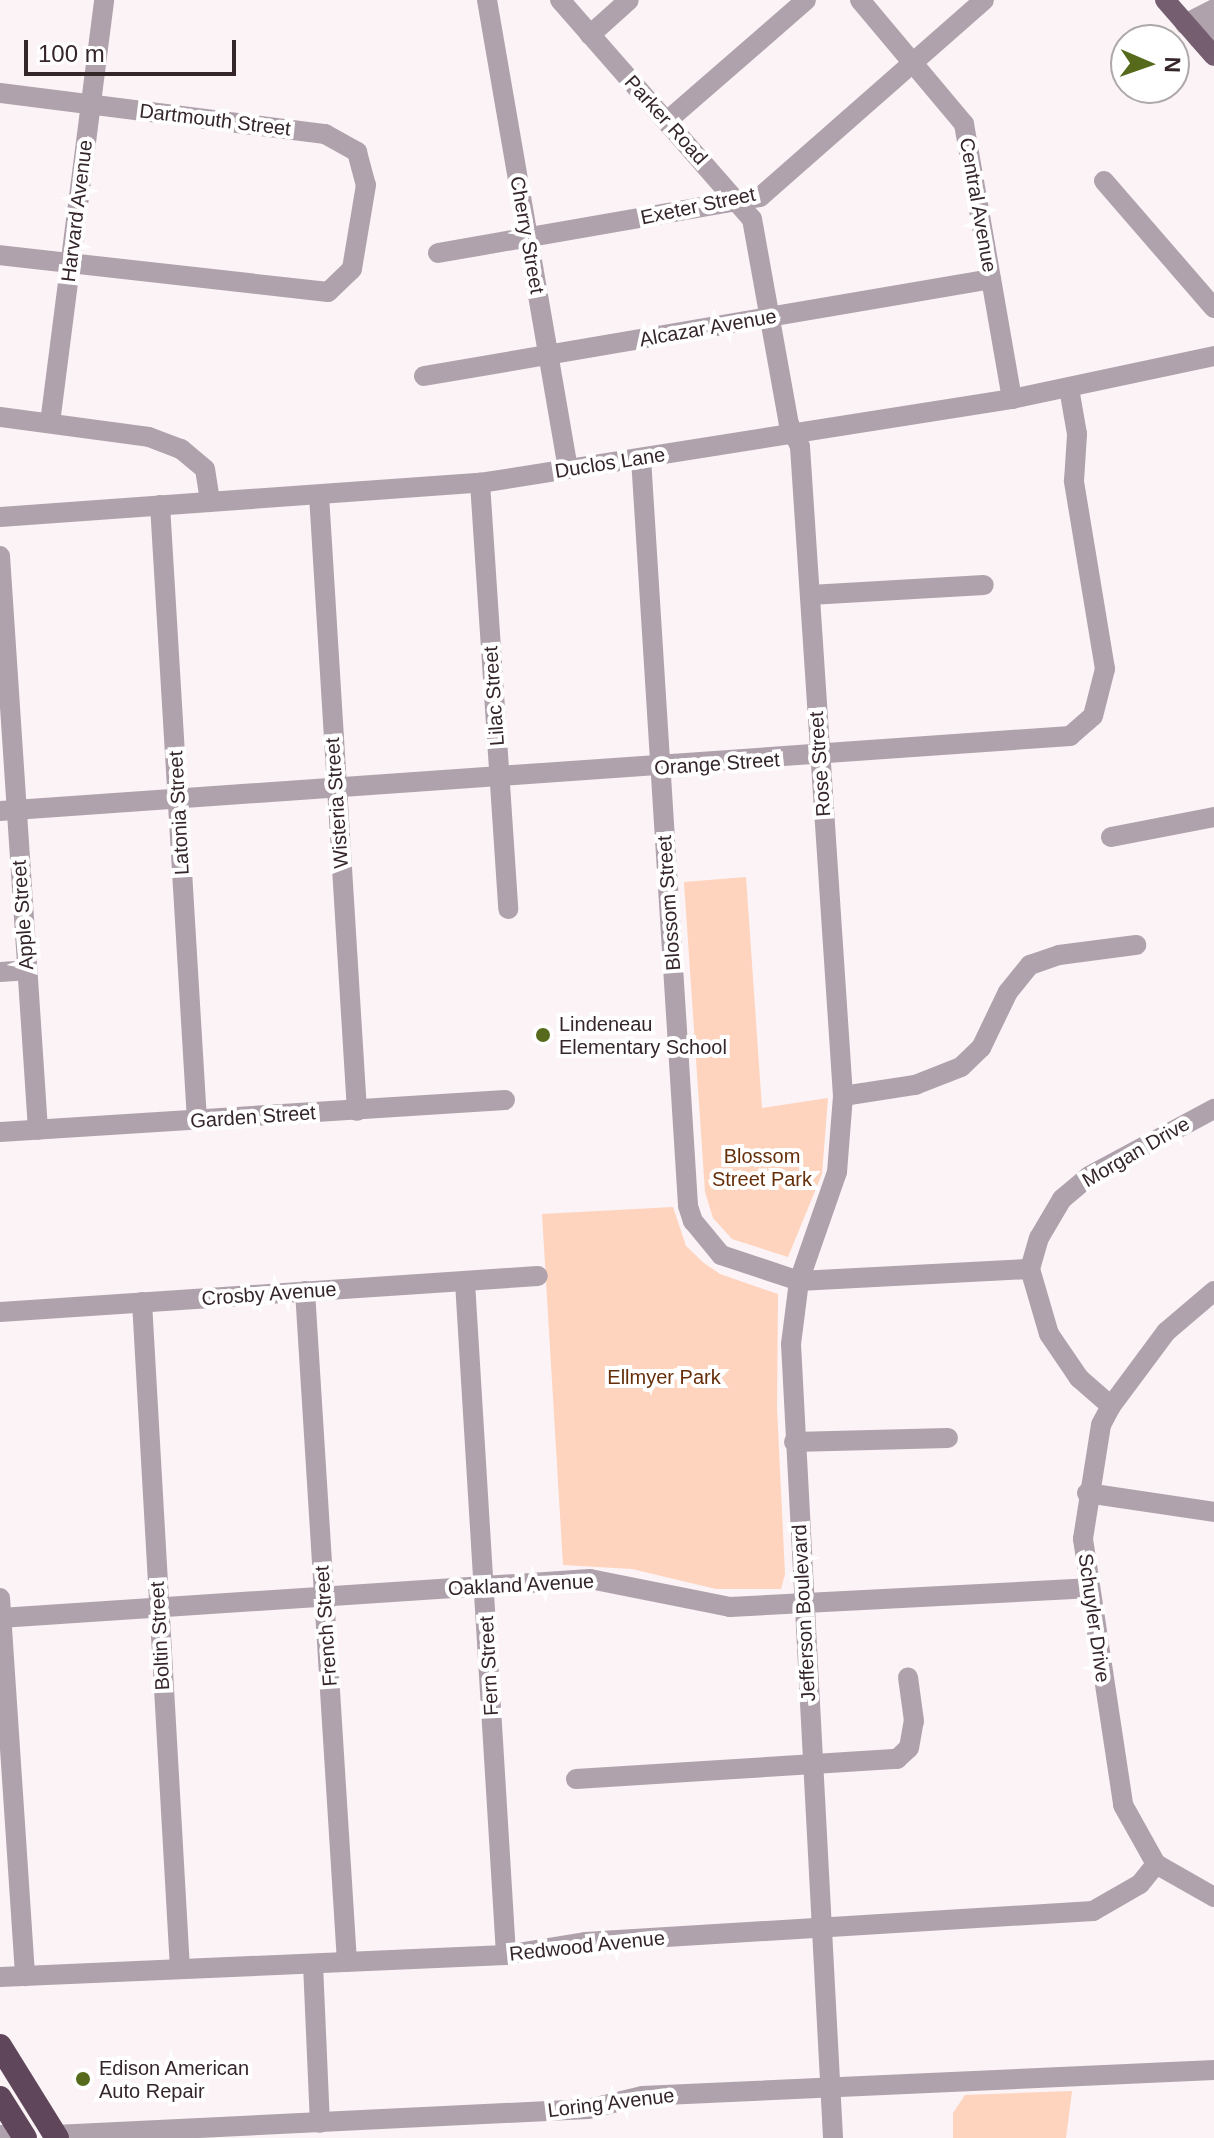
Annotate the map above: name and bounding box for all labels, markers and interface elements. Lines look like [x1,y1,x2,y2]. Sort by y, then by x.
scale bar [28,24,240,74]
north arrow [1110,24,1190,104]
text: 100 m [38,40,105,67]
text: N [1160,56,1185,73]
street label: Parker Road [620,70,712,170]
street label: Dartmouth Street [138,99,292,141]
street label: Central Avenue [954,135,1002,275]
street label: Harvard Avenue [56,138,98,284]
street label: Cherry Street [505,174,549,296]
street label: Exeter Street [638,182,758,230]
street label: Alcazar Avenue [637,304,779,352]
street label: Duclos Lane [553,442,667,484]
street label: Lilac Street [479,645,509,747]
street label: Rose Street [804,710,836,818]
street label: Wisteria Street [320,737,354,869]
street label: Orange Street [654,748,780,780]
street label: Latonia Street [164,750,194,876]
street label: Blossom Street [652,835,686,971]
street label: Apple Street [7,859,39,971]
place label: Lindeneau Elementary School [559,1012,727,1059]
marker: Lindeneau Elementary School [534,1026,552,1044]
street label: Garden Street [190,1101,316,1133]
street label: Morgan Drive [1078,1112,1194,1192]
park label: Blossom Street Park [712,1144,812,1191]
street label: Crosby Avenue [200,1277,338,1311]
park label: Ellmyer Park [607,1365,721,1389]
street label: Jefferson Boulevard [787,1524,821,1702]
street label: Schuyler Drive [1073,1552,1115,1684]
street label: French Street [310,1565,342,1687]
street label: Oakland Avenue [447,1569,595,1601]
street label: Boltin Street [145,1581,175,1691]
street label: Fern Street [474,1615,504,1717]
street label: Redwood Avenue [507,1926,667,1966]
place label: Edison American Auto Repair [99,2056,250,2103]
marker: Edison American Auto Repair [74,2070,92,2088]
street label: Loring Avenue [546,2083,676,2123]

